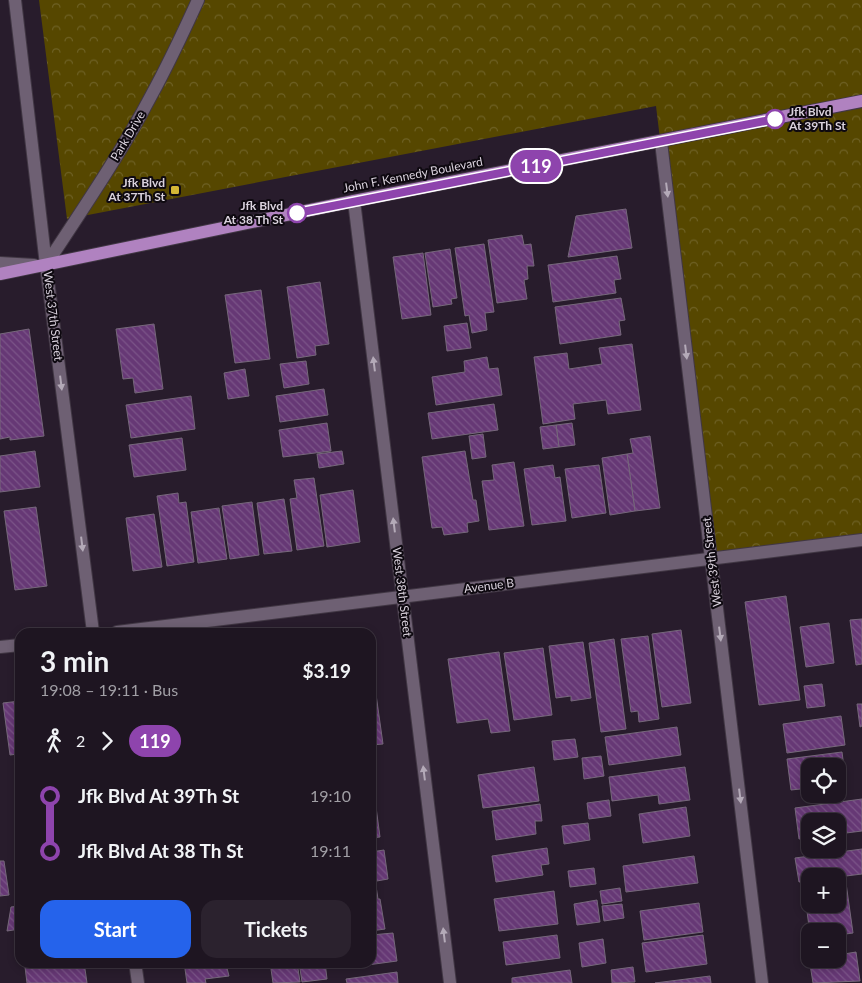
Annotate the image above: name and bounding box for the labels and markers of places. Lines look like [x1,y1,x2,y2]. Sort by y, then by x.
place label: Jfk Blvd At 39Th St [788,104,846,133]
marker: Jfk Blvd At 39Th St [765,109,785,129]
place label: Jfk Blvd At 37Th St [107,175,166,204]
marker: Jfk Blvd At 37Th St [169,184,181,196]
place label: Jfk Blvd At 38 Th St [223,198,284,227]
marker: Jfk Blvd At 38 Th St [287,203,307,223]

